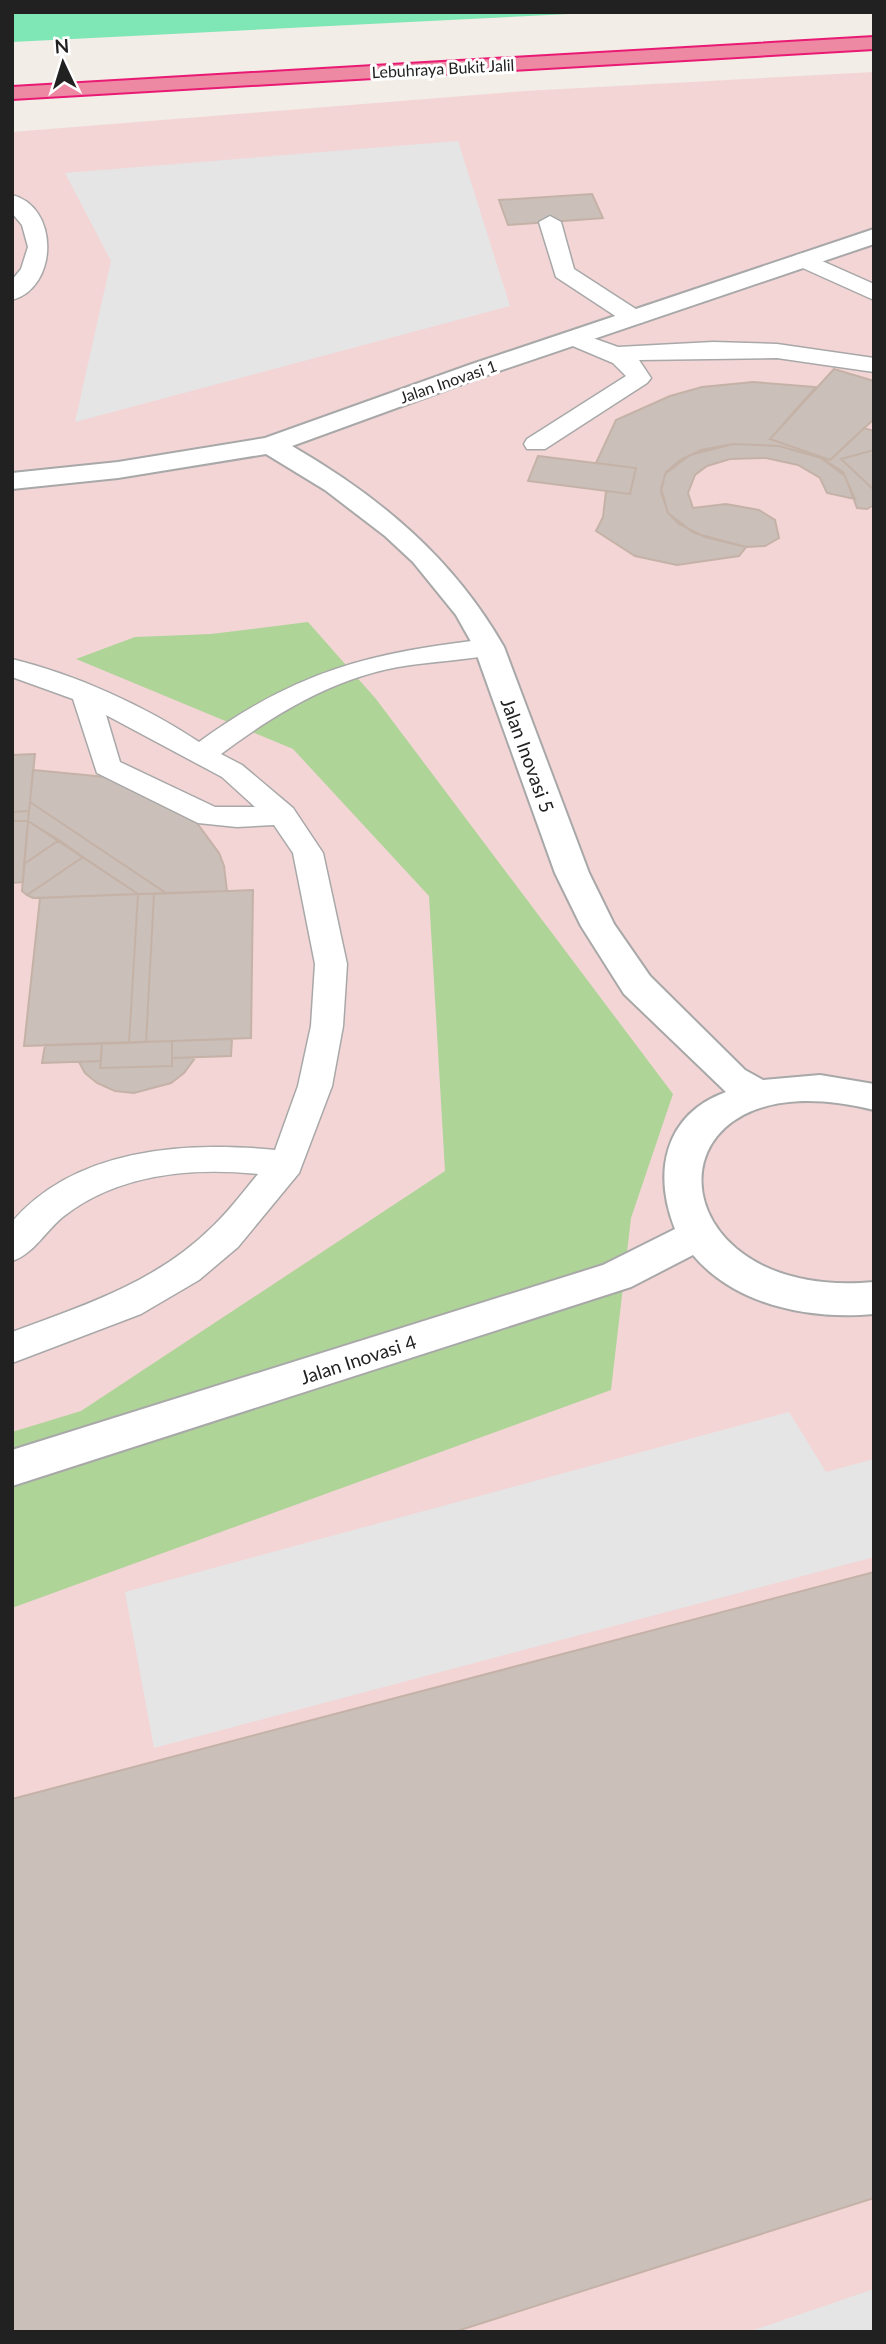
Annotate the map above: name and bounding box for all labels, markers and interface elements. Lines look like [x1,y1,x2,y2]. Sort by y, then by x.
north arrow [28,28,98,98]
text: N [54,34,70,58]
street label: Lebuhraya Bukit Jalil [371,55,515,81]
street label: Jalan Inovasi 1 [397,356,499,406]
street label: Jalan Inovasi 5 [497,694,559,816]
street label: Jalan Inovasi 4 [297,1329,419,1389]

